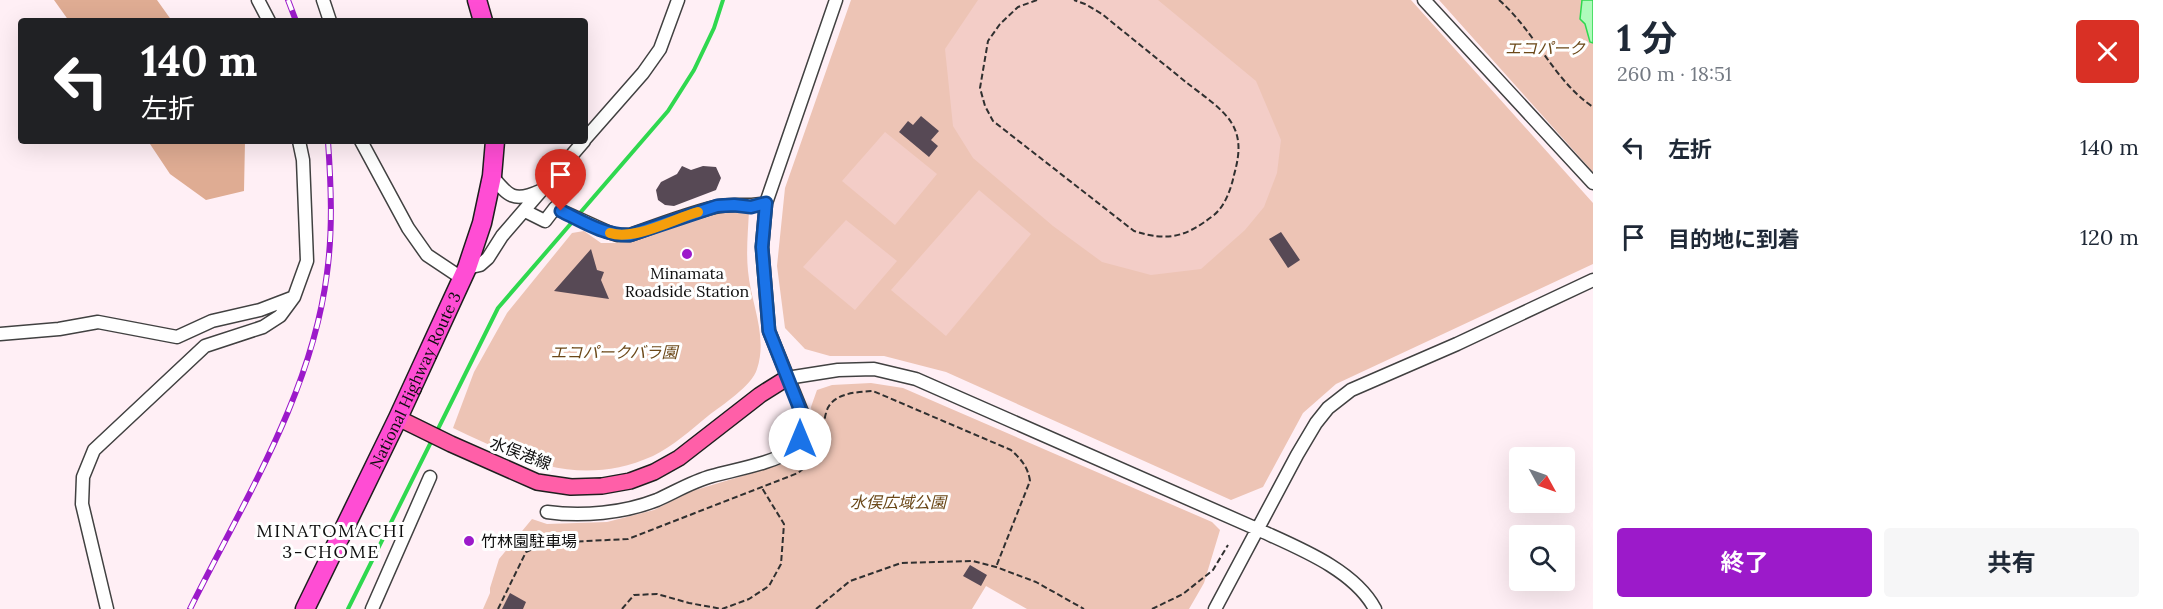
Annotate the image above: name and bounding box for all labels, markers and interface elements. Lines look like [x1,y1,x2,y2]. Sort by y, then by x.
text: 1 分 [1617,15,1677,61]
button: close [2076,20,2139,83]
text: 140 m [141,34,257,88]
park label: エコパーク [1505,38,1586,58]
icon: left [42,42,120,120]
text: 260 m · 18:51 [1617,61,1732,86]
text: 左折 [141,91,195,125]
icon: left [1617,131,1650,164]
text: 140 m [2080,133,2139,161]
text: 左折 [1668,135,1712,163]
pin [535,149,586,211]
icon: arrive [544,158,577,191]
icon: arrive [1617,221,1650,254]
text: 120 m [2080,223,2139,251]
text: 目的地に到着 [1668,225,1800,253]
marker: Minamata Roadside Station [680,247,694,261]
place label: Minamata Roadside Station [625,263,750,301]
street label: National Highway Route 3 [365,288,465,472]
park label: エコパークバラ園 [550,342,680,362]
position arrow [768,407,832,471]
street label: 水俣港線 [488,432,554,474]
north arrow [1509,447,1575,513]
map controls [1509,447,1575,591]
park label: 水俣広域公園 [850,492,948,512]
district label: MINATOMACHI 3-CHOME [256,519,406,563]
button: search [1509,525,1575,591]
button: 終了 [1617,528,1872,597]
button: 共有 [1884,528,2139,597]
place label: 竹林園駐車場 [481,531,577,551]
marker: 竹林園駐車場 [462,534,476,548]

